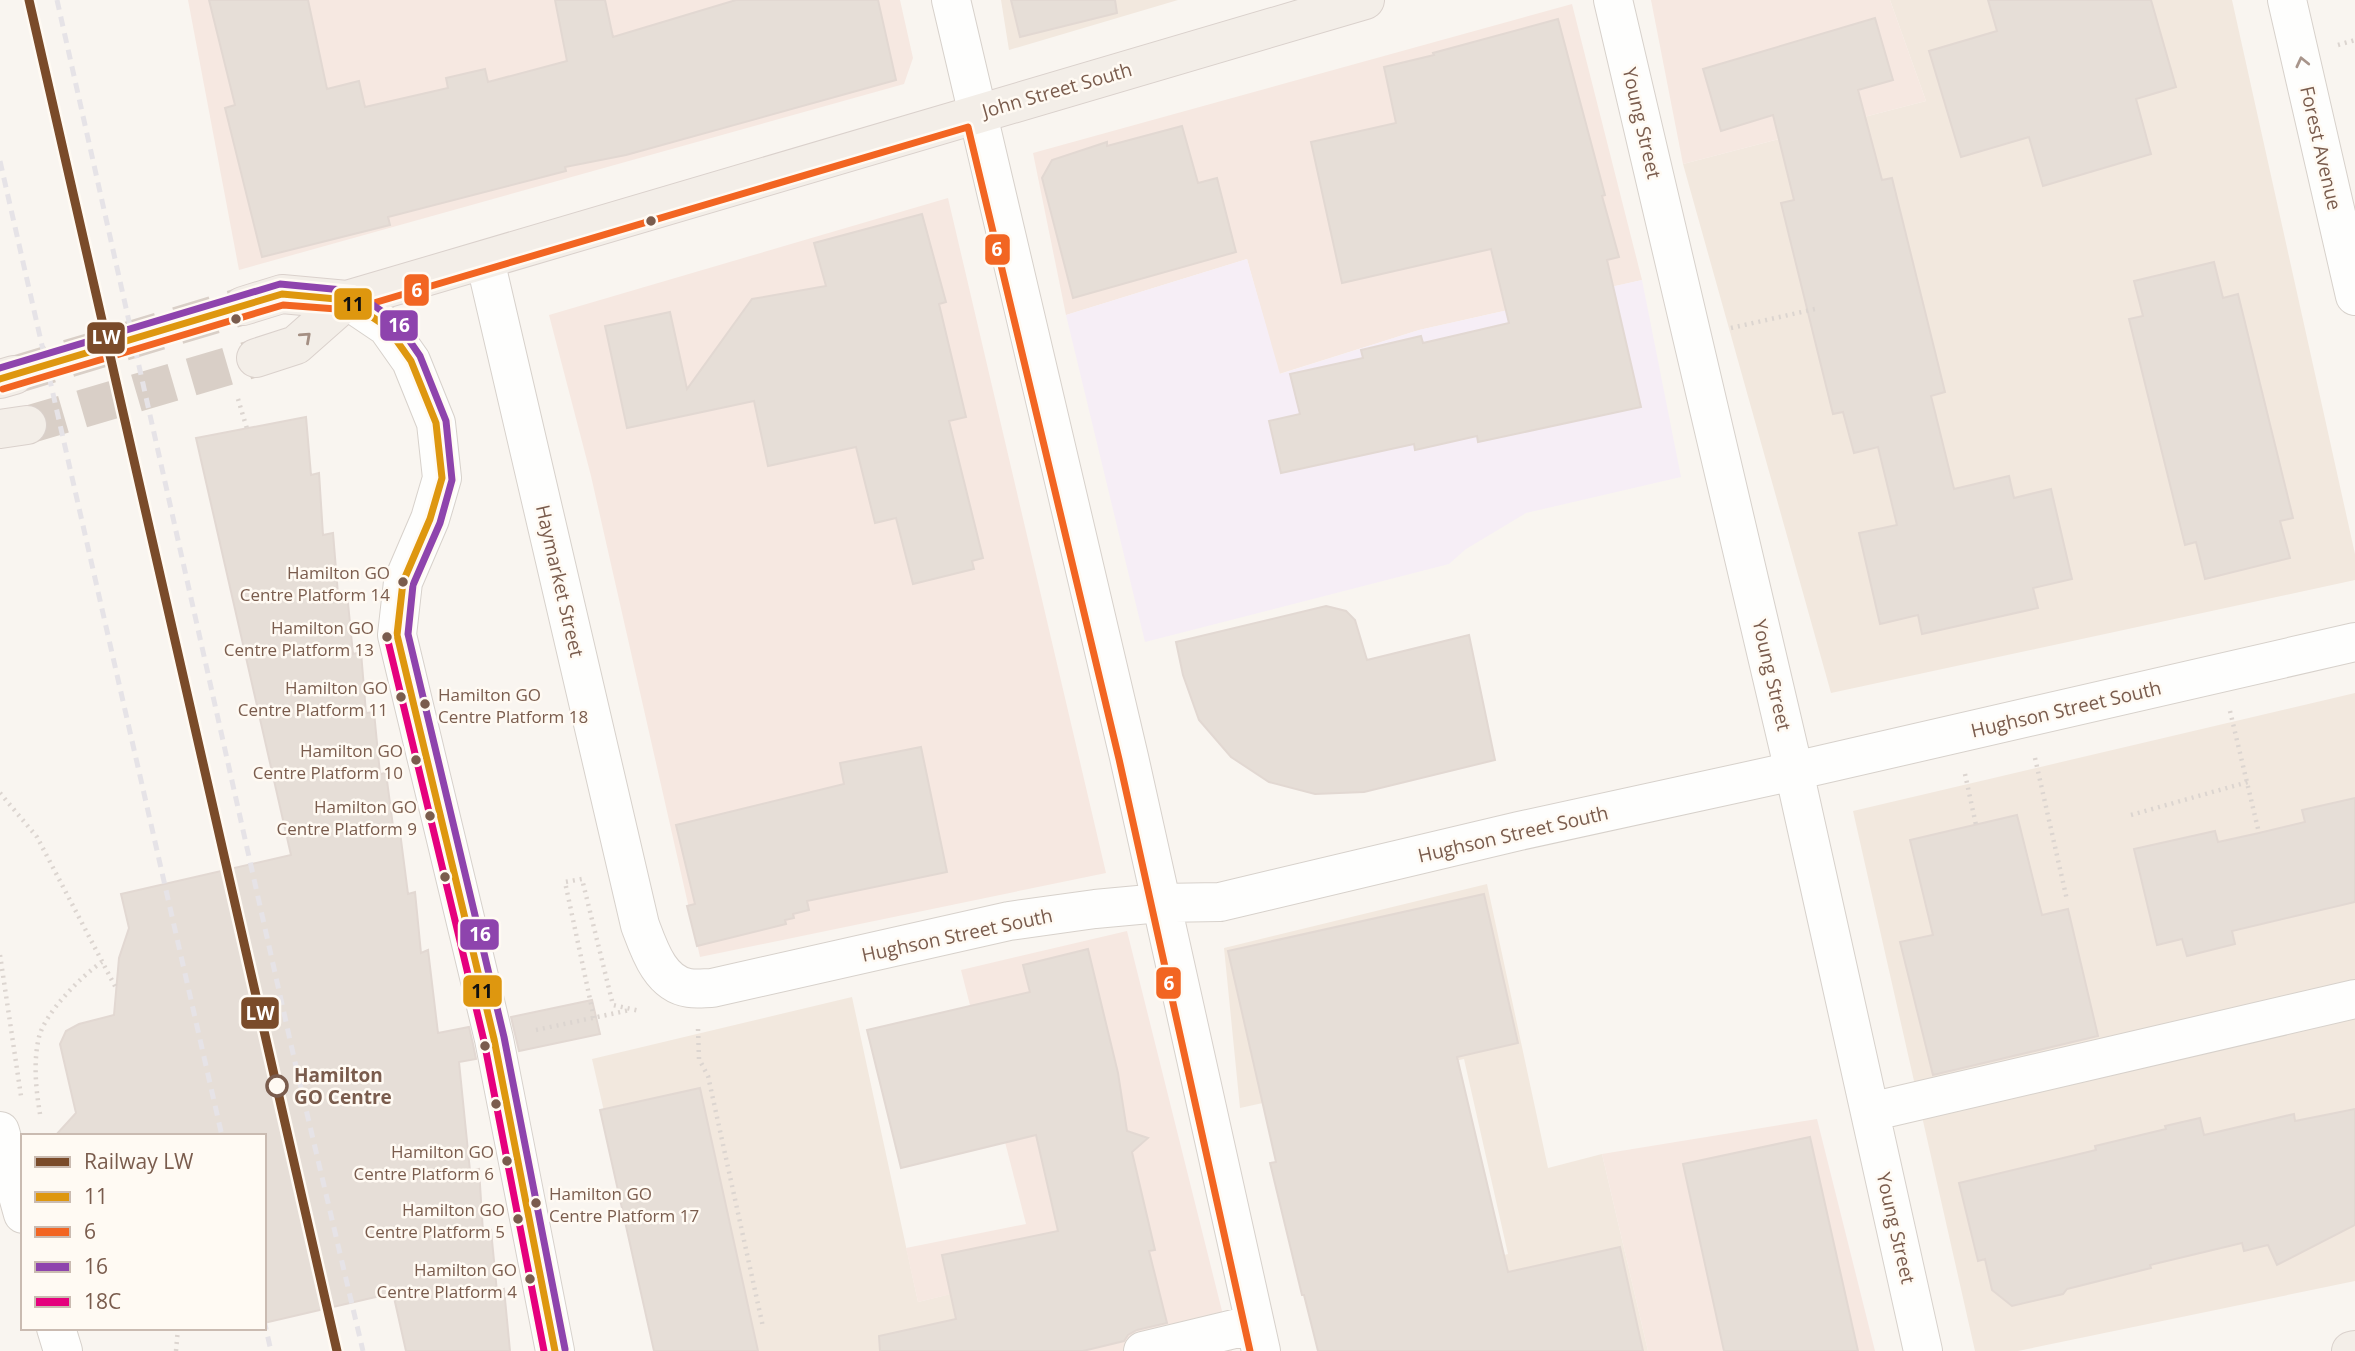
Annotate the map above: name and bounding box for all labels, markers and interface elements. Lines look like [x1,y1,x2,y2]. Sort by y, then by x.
street label: John Street South [977,56,1135,124]
one-way arrow [2296,56,2310,68]
street label: Young Street [1617,65,1668,182]
street label: Forest Avenue [2294,83,2348,213]
unlabelled marker [644,214,658,228]
line badge: 6 [984,233,1011,266]
text: 6 [992,236,1003,262]
line badge: 6 [403,273,430,307]
text: 6 [412,277,423,303]
line badge: 11 [333,287,373,321]
text: 11 [342,291,364,317]
line badge: 16 [379,309,419,342]
unlabelled marker [229,312,243,326]
text: 16 [388,312,410,338]
line badge: LW [86,321,126,355]
text: LW [91,324,121,350]
one-way arrow [298,332,311,345]
street label: Haymarket Street [530,502,590,660]
place label: Hamilton GO Centre Platform 14 [240,561,390,606]
marker: Hamilton GO Centre Platform 14 [396,575,410,589]
place label: Hamilton GO Centre Platform 13 [224,616,374,661]
street label: Young Street [1747,617,1798,734]
marker: Hamilton GO Centre Platform 13 [380,630,394,644]
street label: Hughson Street South [1968,674,2164,744]
place label: Hamilton GO Centre Platform 11 [238,676,388,721]
place label: Hamilton GO Centre Platform 18 [438,683,588,728]
marker: Hamilton GO Centre Platform 11 [394,690,408,704]
marker: Hamilton GO Centre Platform 18 [418,697,432,711]
place label: Hamilton GO Centre Platform 10 [253,739,403,784]
marker: Hamilton GO Centre Platform 10 [409,753,423,767]
place label: Hamilton GO Centre Platform 9 [277,795,417,840]
street label: Hughson Street South [1415,799,1611,869]
marker: Hamilton GO Centre Platform 9 [423,809,437,823]
unlabelled marker [438,870,452,884]
street label: Hughson Street South [859,902,1055,968]
line badge: 16 [459,918,500,951]
text: 16 [469,921,491,947]
line badge: 6 [1155,966,1182,1000]
text: 6 [1164,970,1175,996]
line badge: 11 [462,974,503,1008]
text: 11 [471,978,493,1004]
line badge: LW [240,996,280,1030]
text: LW [245,1000,275,1026]
unlabelled marker [478,1039,492,1053]
place label: Hamilton GO Centre [294,1062,392,1110]
marker: Hamilton GO Centre [266,1075,288,1097]
unlabelled marker [489,1097,503,1111]
legend [21,1134,266,1330]
place label: Hamilton GO Centre Platform 6 [354,1140,494,1185]
text: Railway LW [84,1147,194,1175]
marker: Hamilton GO Centre Platform 6 [500,1154,514,1168]
street label: Young Street [1871,1170,1922,1287]
text: 11 [84,1182,108,1210]
place label: Hamilton GO Centre Platform 17 [549,1182,699,1227]
marker: Hamilton GO Centre Platform 17 [529,1196,543,1210]
place label: Hamilton GO Centre Platform 5 [365,1198,505,1243]
marker: Hamilton GO Centre Platform 5 [511,1212,525,1226]
text: 6 [84,1217,96,1245]
text: 16 [84,1252,108,1280]
place label: Hamilton GO Centre Platform 4 [377,1258,517,1303]
marker: Hamilton GO Centre Platform 4 [523,1272,537,1286]
text: 18C [84,1287,121,1315]

